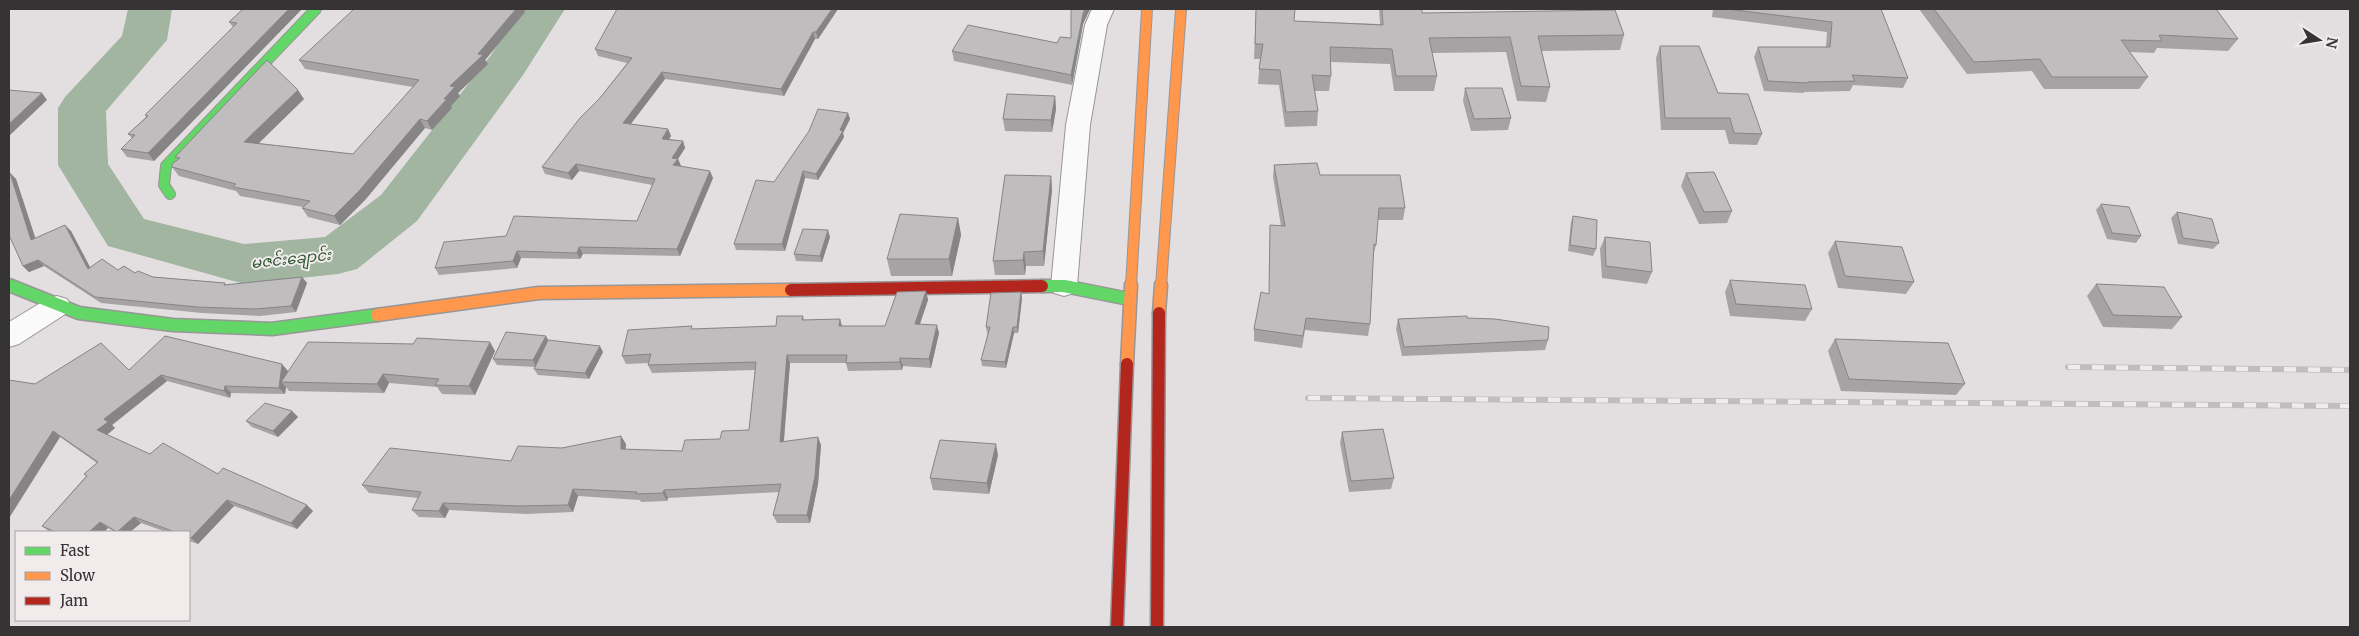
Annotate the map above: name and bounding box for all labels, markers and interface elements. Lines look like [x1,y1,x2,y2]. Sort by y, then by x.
north arrow [2294,15,2344,65]
text: N [2322,35,2342,50]
water label: မဇင်းချောင်း [250,244,333,275]
legend [15,531,190,621]
text: Fast [60,541,90,560]
text: Slow [60,566,95,585]
text: Jam [59,591,88,610]

